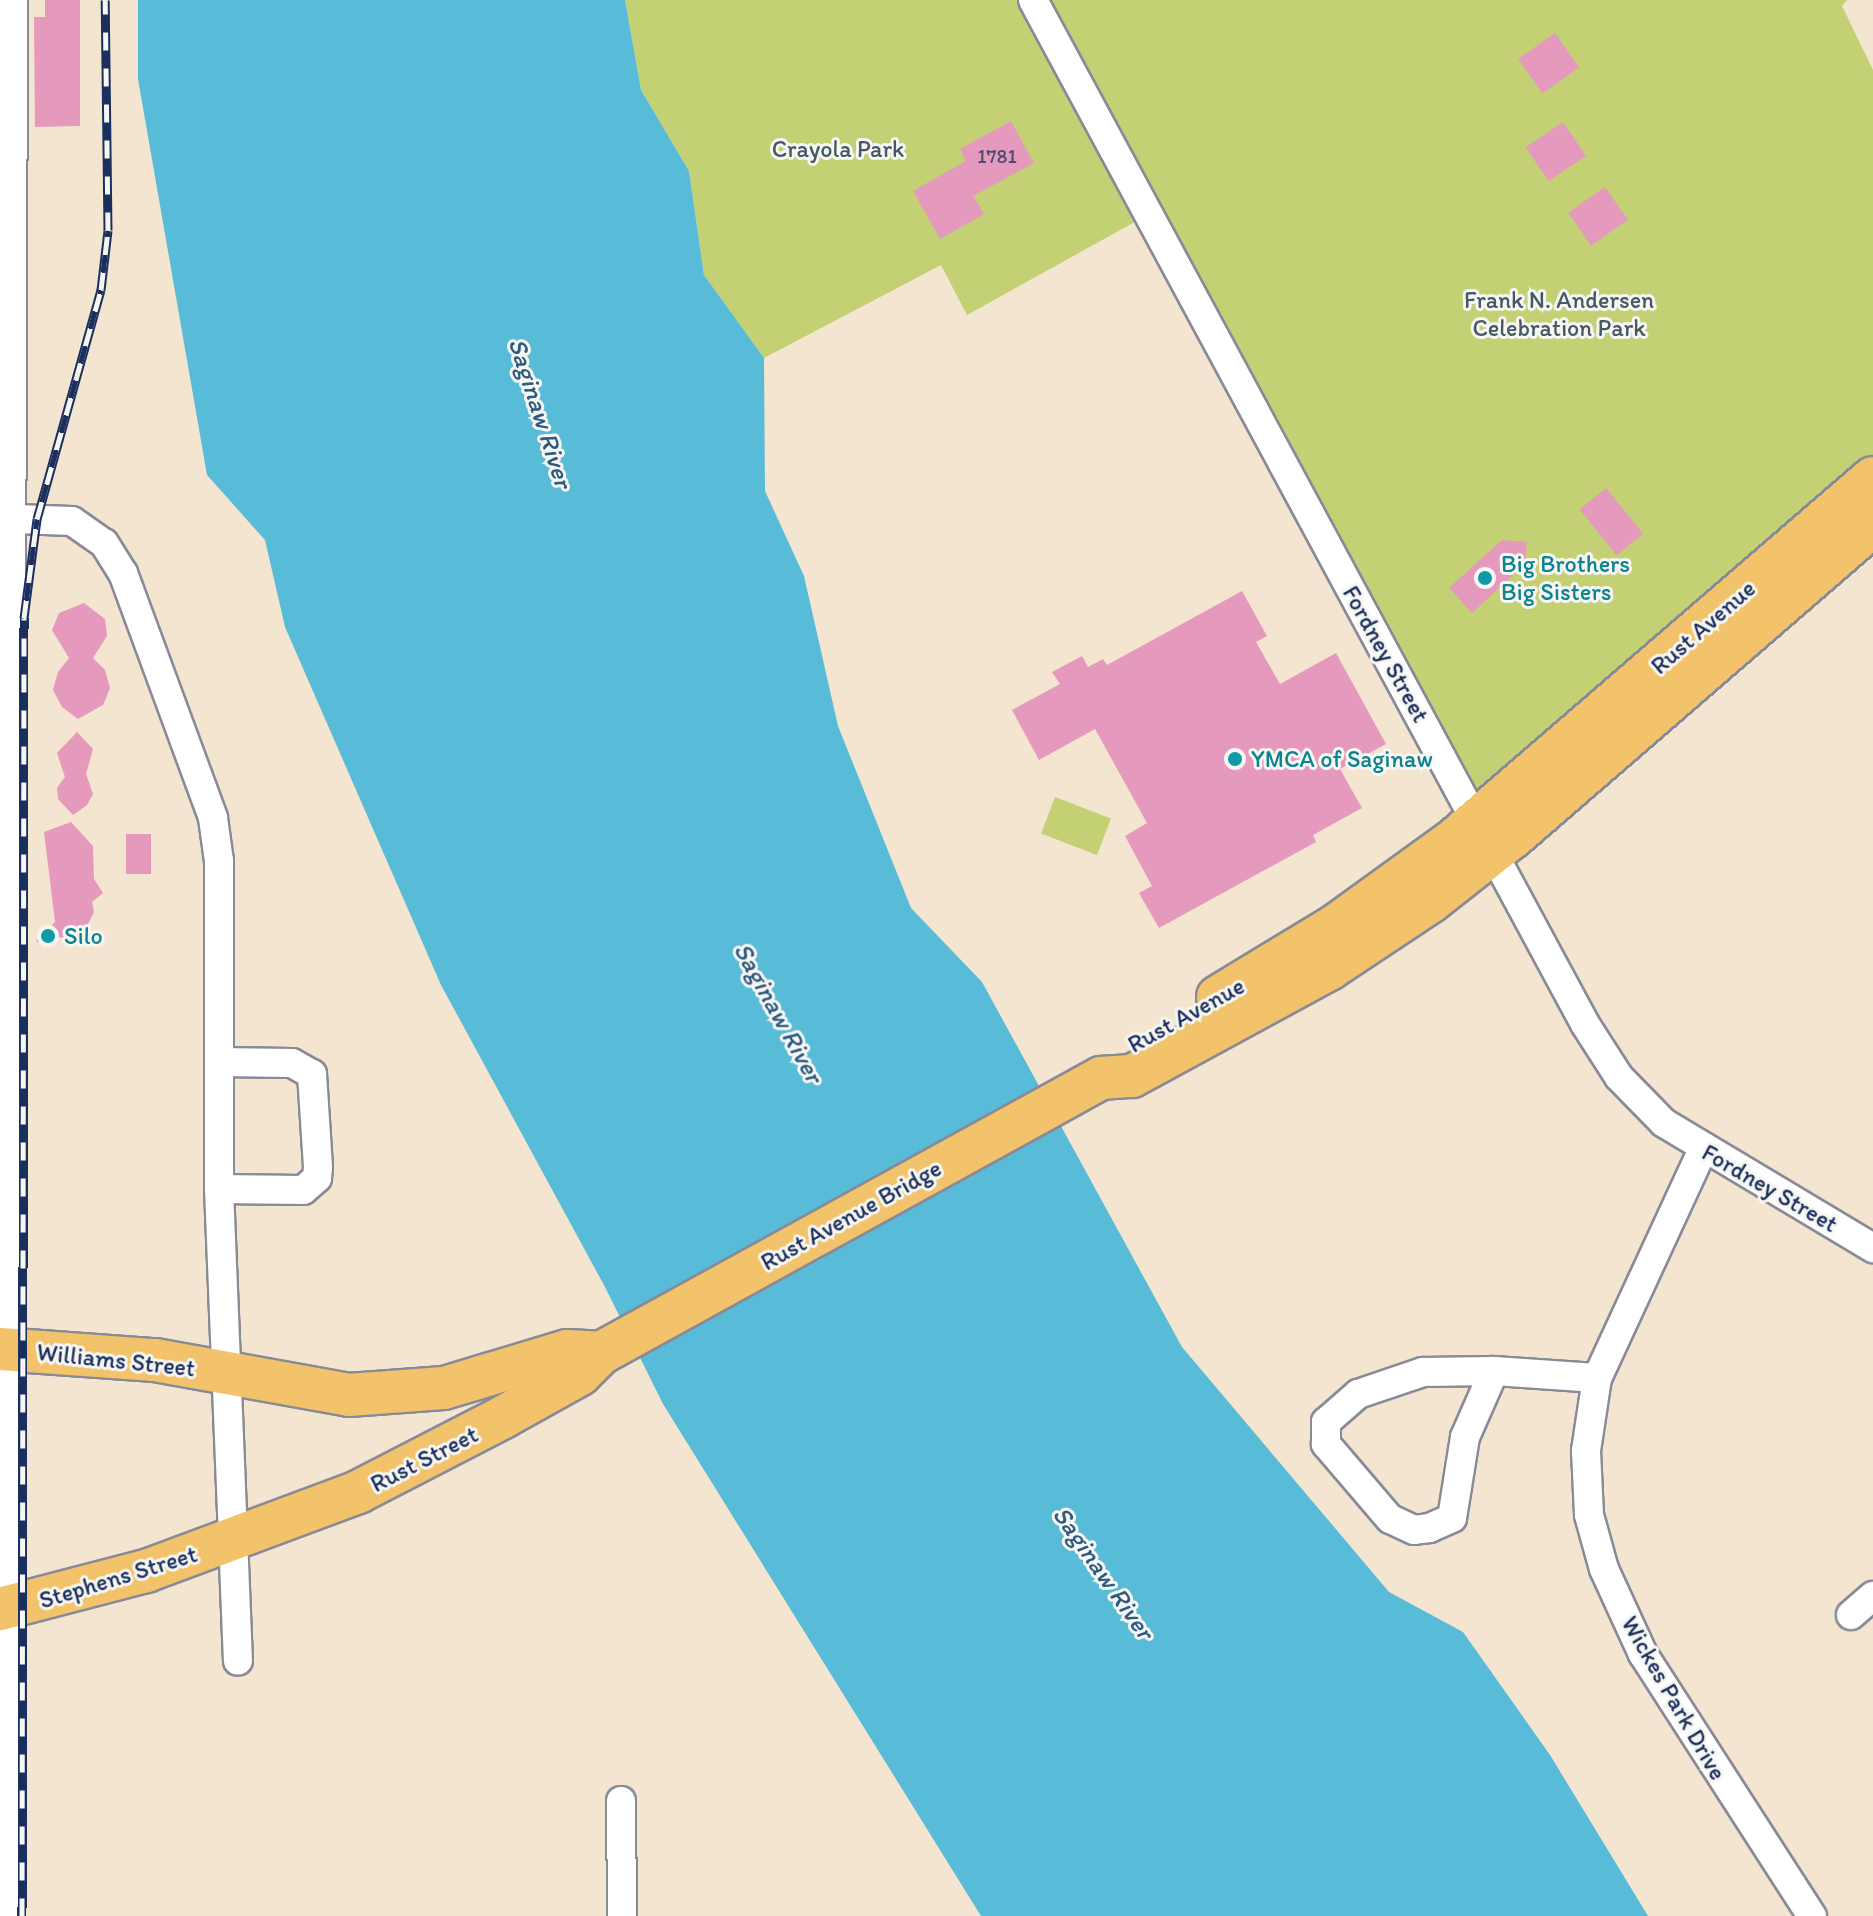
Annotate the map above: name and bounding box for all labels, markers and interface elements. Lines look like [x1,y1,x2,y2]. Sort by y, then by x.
park label: Crayola Park [772,135,904,163]
house number: 1781 [977,144,1017,168]
park label: Frank N. Andersen Celebration Park [1464,286,1654,342]
water label: Saginaw River [501,334,579,492]
place label: Big Brothers Big Sisters [1501,550,1631,606]
marker: Big Brothers Big Sisters [1476,569,1494,587]
street label: Rust Avenue [1645,574,1761,680]
street label: Fordney Street [1337,581,1435,727]
place label: YMCA of Saginaw [1251,745,1433,773]
marker: YMCA of Saginaw [1226,750,1244,768]
place label: Silo [64,922,103,950]
marker: Silo [39,927,57,945]
water label: Saginaw River [727,937,829,1089]
street label: Rust Avenue [1123,971,1249,1059]
street label: Fordney Street [1697,1138,1843,1238]
street label: Rust Avenue Bridge [756,1154,946,1276]
street label: Williams Street [36,1337,196,1383]
street label: Rust Street [366,1420,482,1498]
water label: Saginaw River [1046,1500,1160,1646]
street label: Stephens Street [36,1539,200,1615]
street label: Wickes Park Drive [1615,1611,1733,1785]

